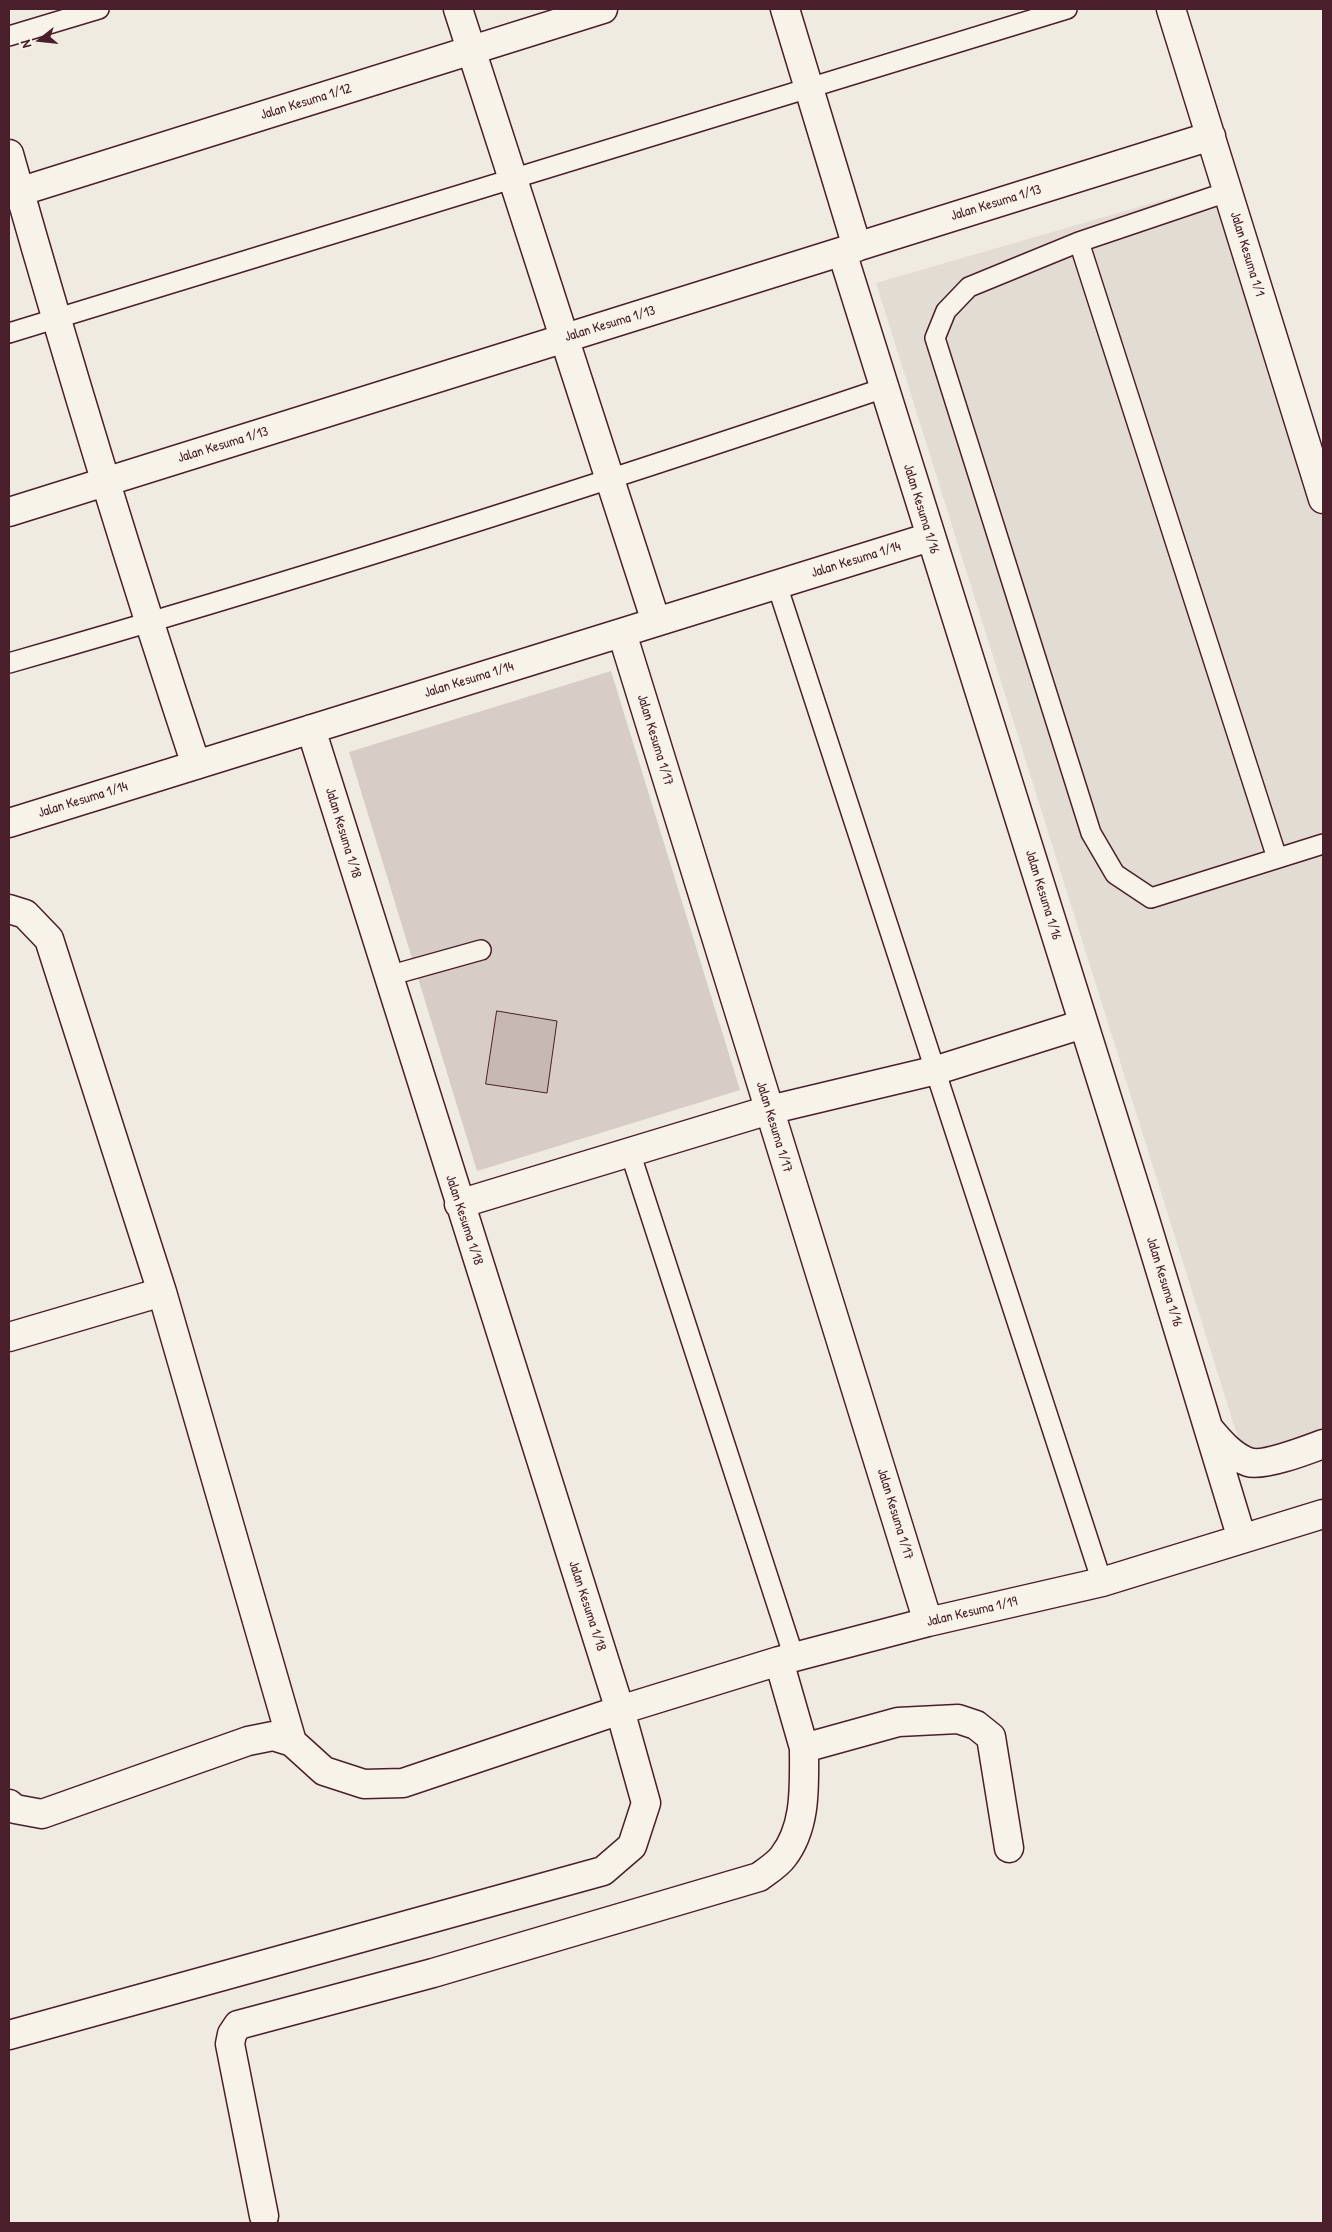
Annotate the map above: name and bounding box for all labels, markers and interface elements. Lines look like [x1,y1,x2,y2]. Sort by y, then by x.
north arrow [15,15,65,65]
text: N [15,38,35,50]
street label: Jalan Kesuma 1/12 [259,80,353,124]
street label: Jalan Kesuma 1/13 [949,181,1043,225]
street label: Jalan Kesuma 1/1 [1226,210,1268,298]
street label: Jalan Kesuma 1/13 [563,302,657,346]
street label: Jalan Kesuma 1/13 [176,423,270,467]
street label: Jalan Kesuma 1/16 [899,462,943,556]
street label: Jalan Kesuma 1/14 [809,538,903,582]
street label: Jalan Kesuma 1/14 [422,658,516,702]
street label: Jalan Kesuma 1/17 [633,692,677,788]
street label: Jalan Kesuma 1/14 [36,778,130,822]
street label: Jalan Kesuma 1/18 [321,786,365,880]
street label: Jalan Kesuma 1/16 [1021,848,1065,942]
street label: Jalan Kesuma 1/17 [752,1079,796,1175]
street label: Jalan Kesuma 1/18 [442,1173,486,1267]
street label: Jalan Kesuma 1/16 [1142,1235,1186,1329]
street label: Jalan Kesuma 1/17 [873,1466,917,1562]
street label: Jalan Kesuma 1/18 [565,1559,609,1653]
street label: Jalan Kesuma 1/19 [925,1593,1019,1631]

